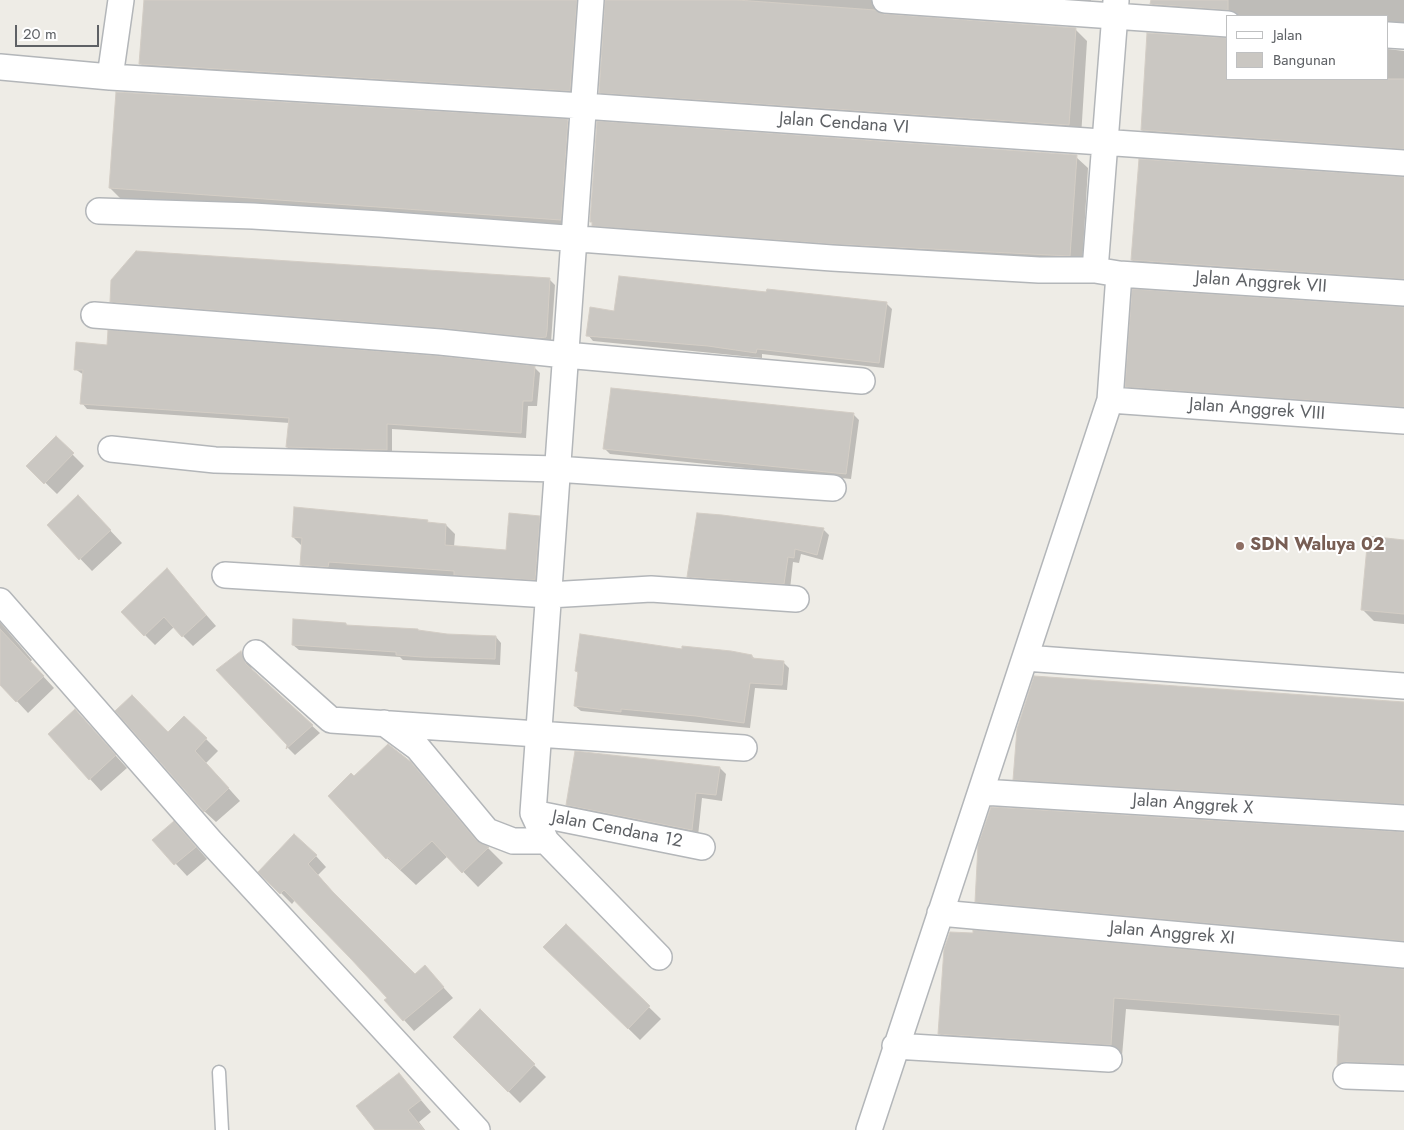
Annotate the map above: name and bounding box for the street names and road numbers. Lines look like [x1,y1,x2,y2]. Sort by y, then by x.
street label: Jalan Cendana VI [778,109,910,139]
street label: Jalan Anggrek VII [1195,268,1327,298]
street label: Jalan Anggrek VIII [1188,394,1326,426]
street label: Jalan Anggrek X [1132,790,1254,820]
street label: Jalan Cendana 12 [550,807,684,853]
street label: Jalan Anggrek XI [1109,918,1235,950]

